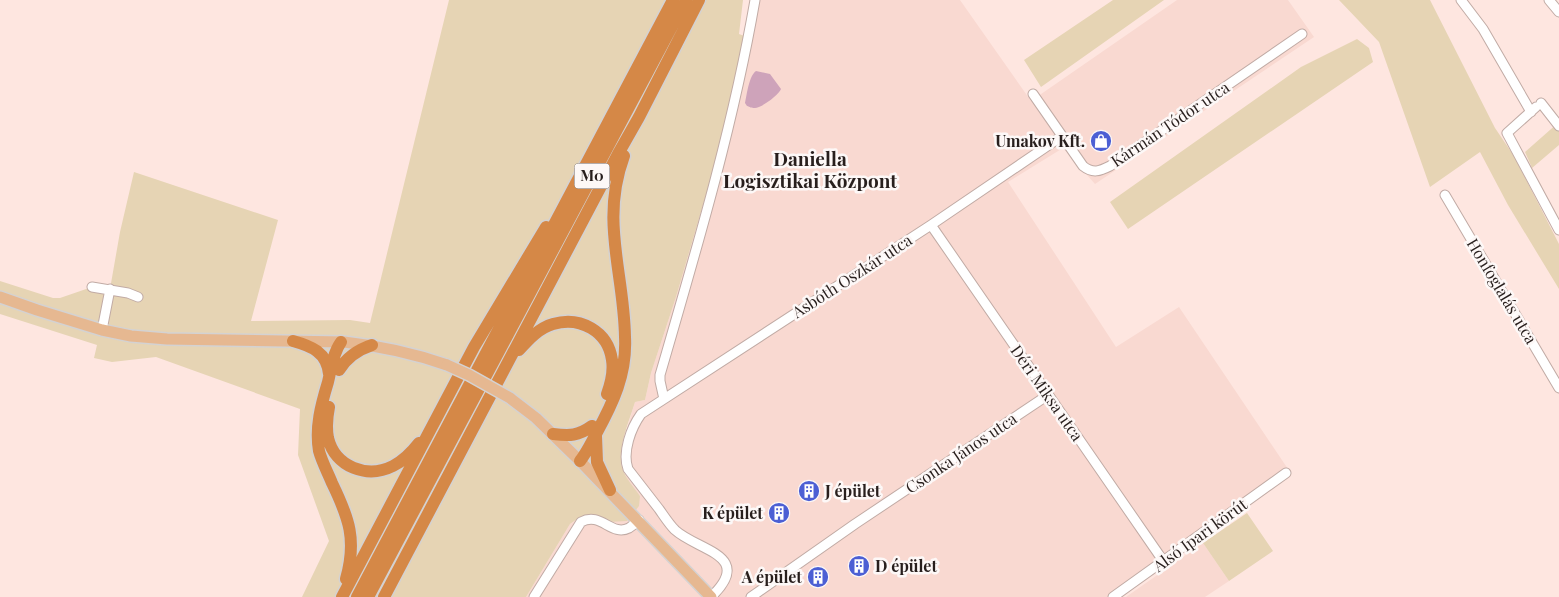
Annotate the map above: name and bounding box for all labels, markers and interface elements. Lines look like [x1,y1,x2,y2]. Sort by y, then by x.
street label: Kármán Tódor utca [1106,76,1233,171]
shop icon: Umakov Kft. [1089,129,1113,153]
place label: Umakov Kft. [995,130,1085,151]
district label: Daniella Logisztikai Központ [723,145,897,193]
road number: M0 [574,164,610,188]
street label: Asbóth Oszkár utca [787,229,916,323]
street label: Honfoglalás utca [1463,234,1542,347]
street label: Déri Miksa utca [1007,341,1088,445]
street label: Csonka János utca [901,408,1020,498]
building icon: J épület [797,479,821,503]
place label: J épület [824,480,881,501]
street label: Alsó Ipari körút [1148,493,1251,576]
building icon: K épület [767,501,791,525]
place label: K épület [702,502,763,523]
building icon: D épület [847,554,871,578]
place label: D épület [875,555,937,576]
building icon: A épület [806,565,830,589]
place label: A épület [741,566,802,587]

